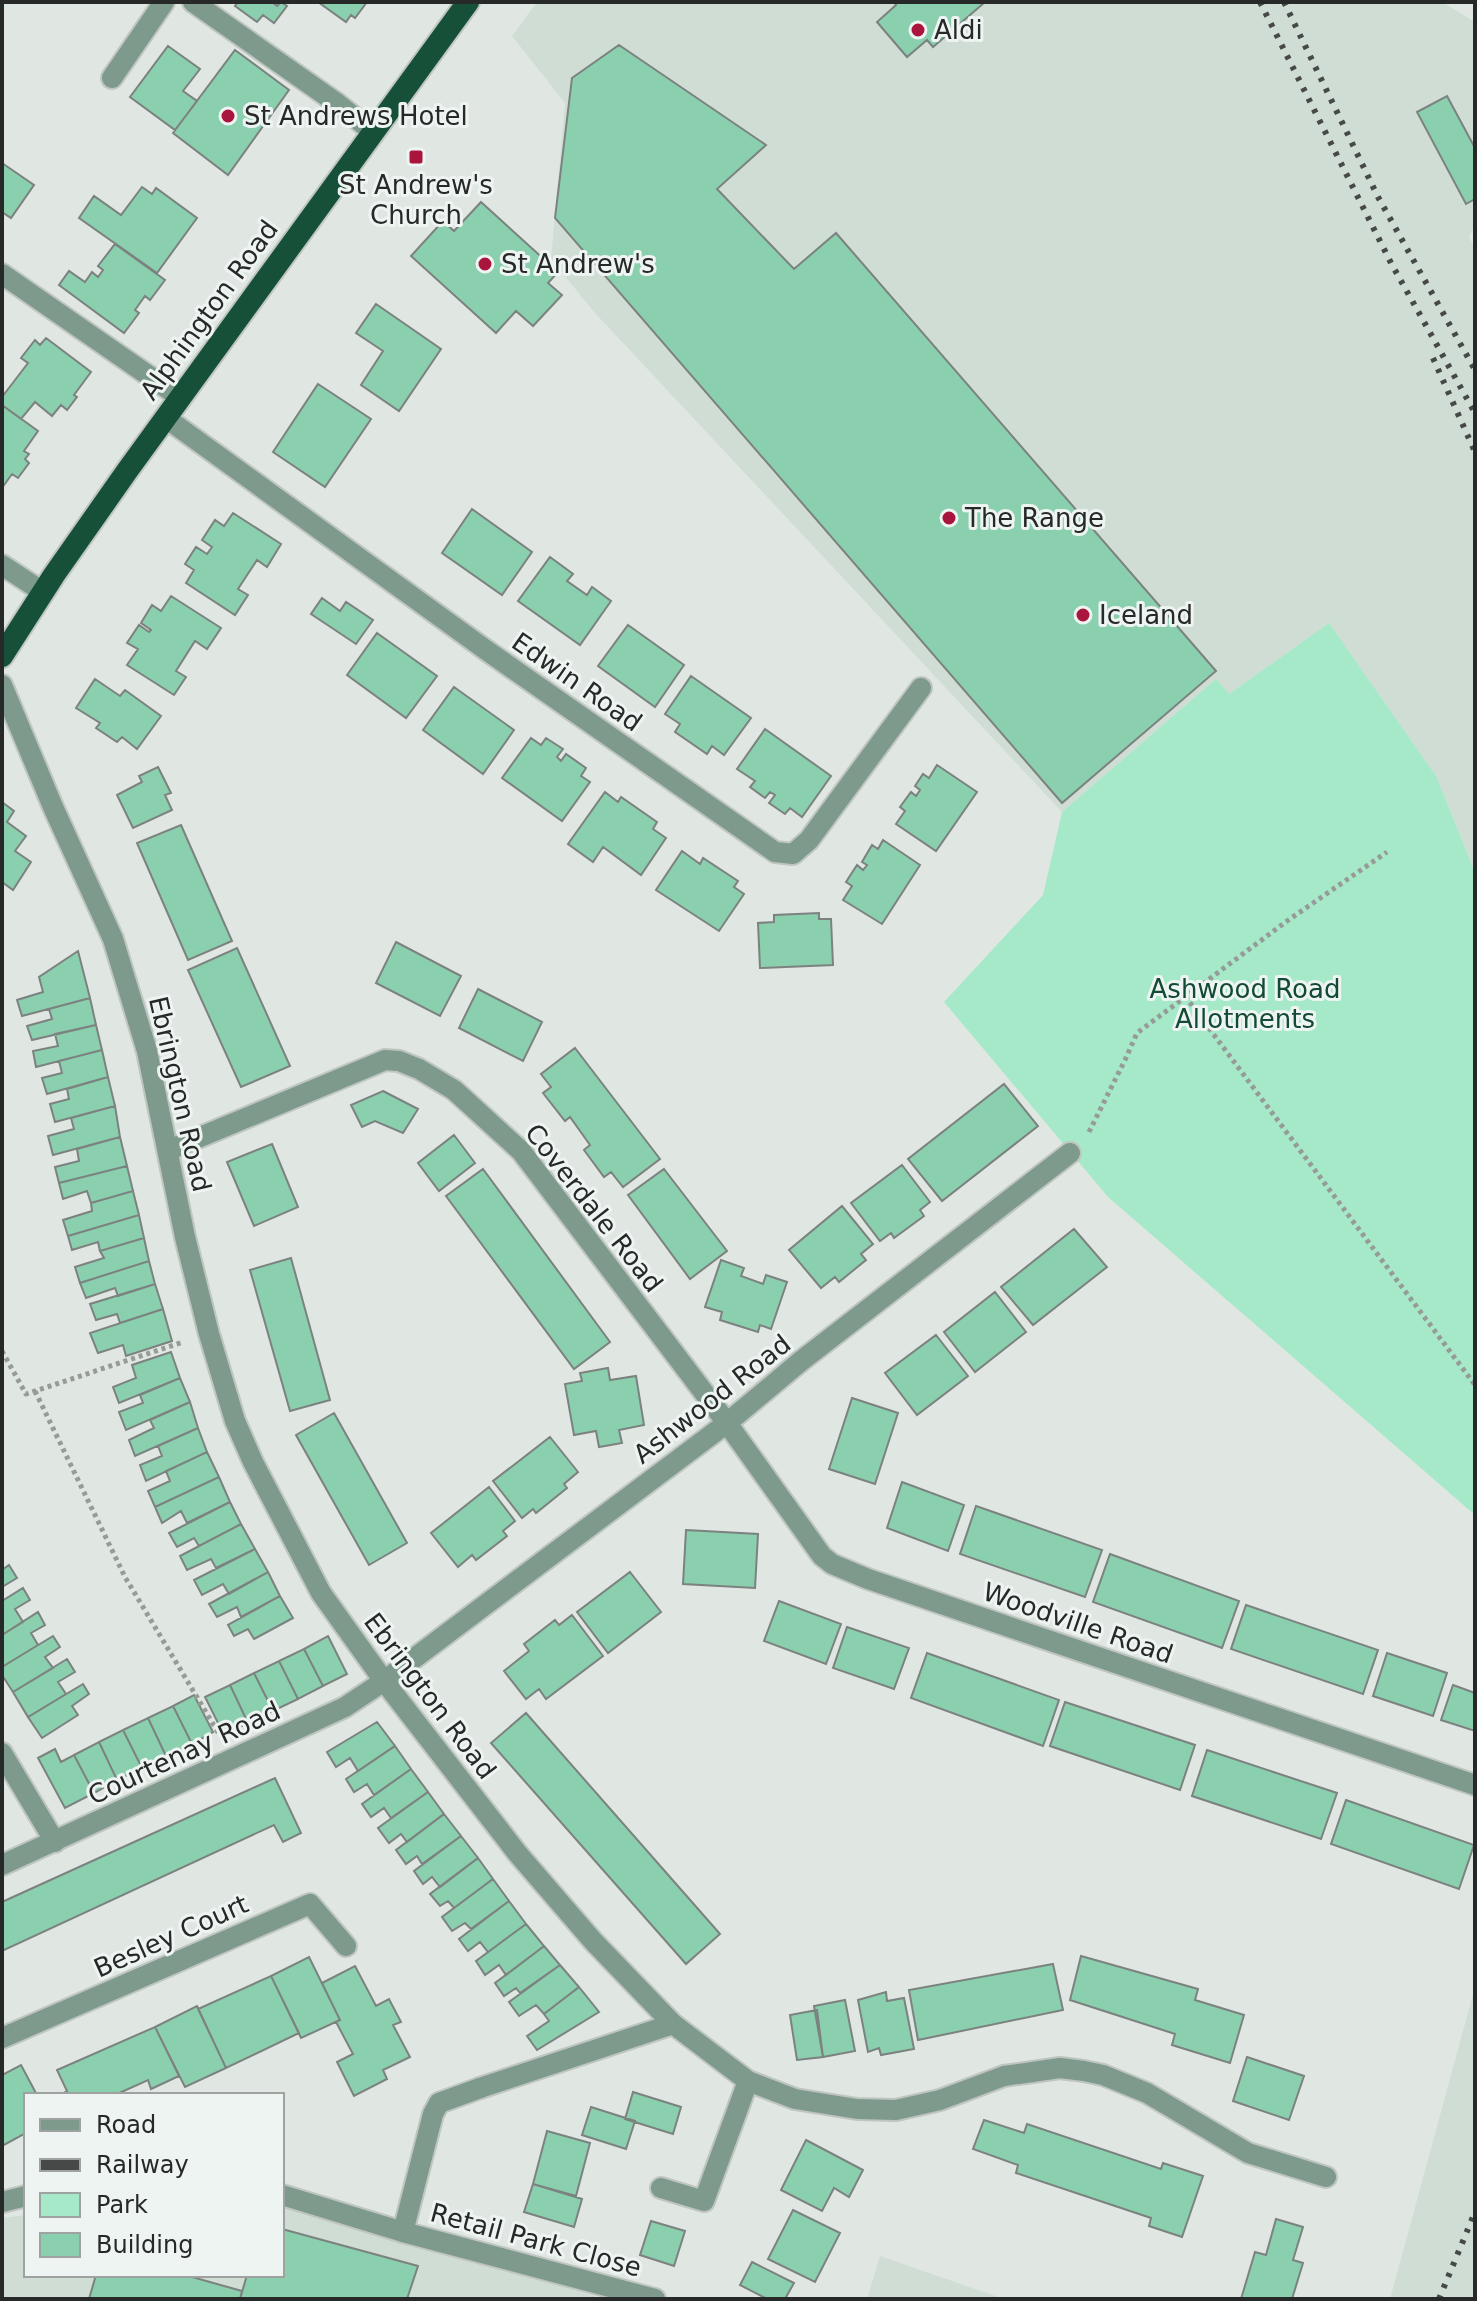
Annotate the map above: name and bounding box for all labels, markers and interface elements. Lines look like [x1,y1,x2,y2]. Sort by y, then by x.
place label: Aldi [934,15,983,45]
marker: Aldi [909,21,927,39]
place label: St Andrews Hotel [244,101,468,131]
marker: St Andrews Hotel [219,107,237,125]
marker: St Andrew's Church [407,148,425,166]
place label: St Andrew's Church [339,170,493,230]
street label: Alphington Road [134,214,284,406]
place label: St Andrew's [501,249,655,279]
marker: St Andrew's [476,255,494,273]
place label: The Range [964,503,1104,533]
marker: The Range [940,509,958,527]
place label: Iceland [1099,600,1193,630]
marker: Iceland [1074,606,1092,624]
street label: Edwin Road [506,626,648,738]
park label: Ashwood Road Allotments [1150,974,1340,1034]
street label: Ebrington Road [143,993,217,1195]
street label: Coverdale Road [519,1118,669,1298]
street label: Ashwood Road [628,1328,796,1470]
street label: Woodville Road [979,1576,1177,1670]
street label: Ebrington Road [358,1607,502,1785]
street label: Courtenay Road [83,1695,285,1811]
street label: Besley Court [89,1889,253,1983]
legend [24,2093,284,2277]
text: Road [96,2111,156,2139]
text: Railway [96,2151,189,2179]
text: Park [96,2191,148,2219]
street label: Retail Park Close [427,2197,645,2283]
text: Building [96,2231,193,2259]

